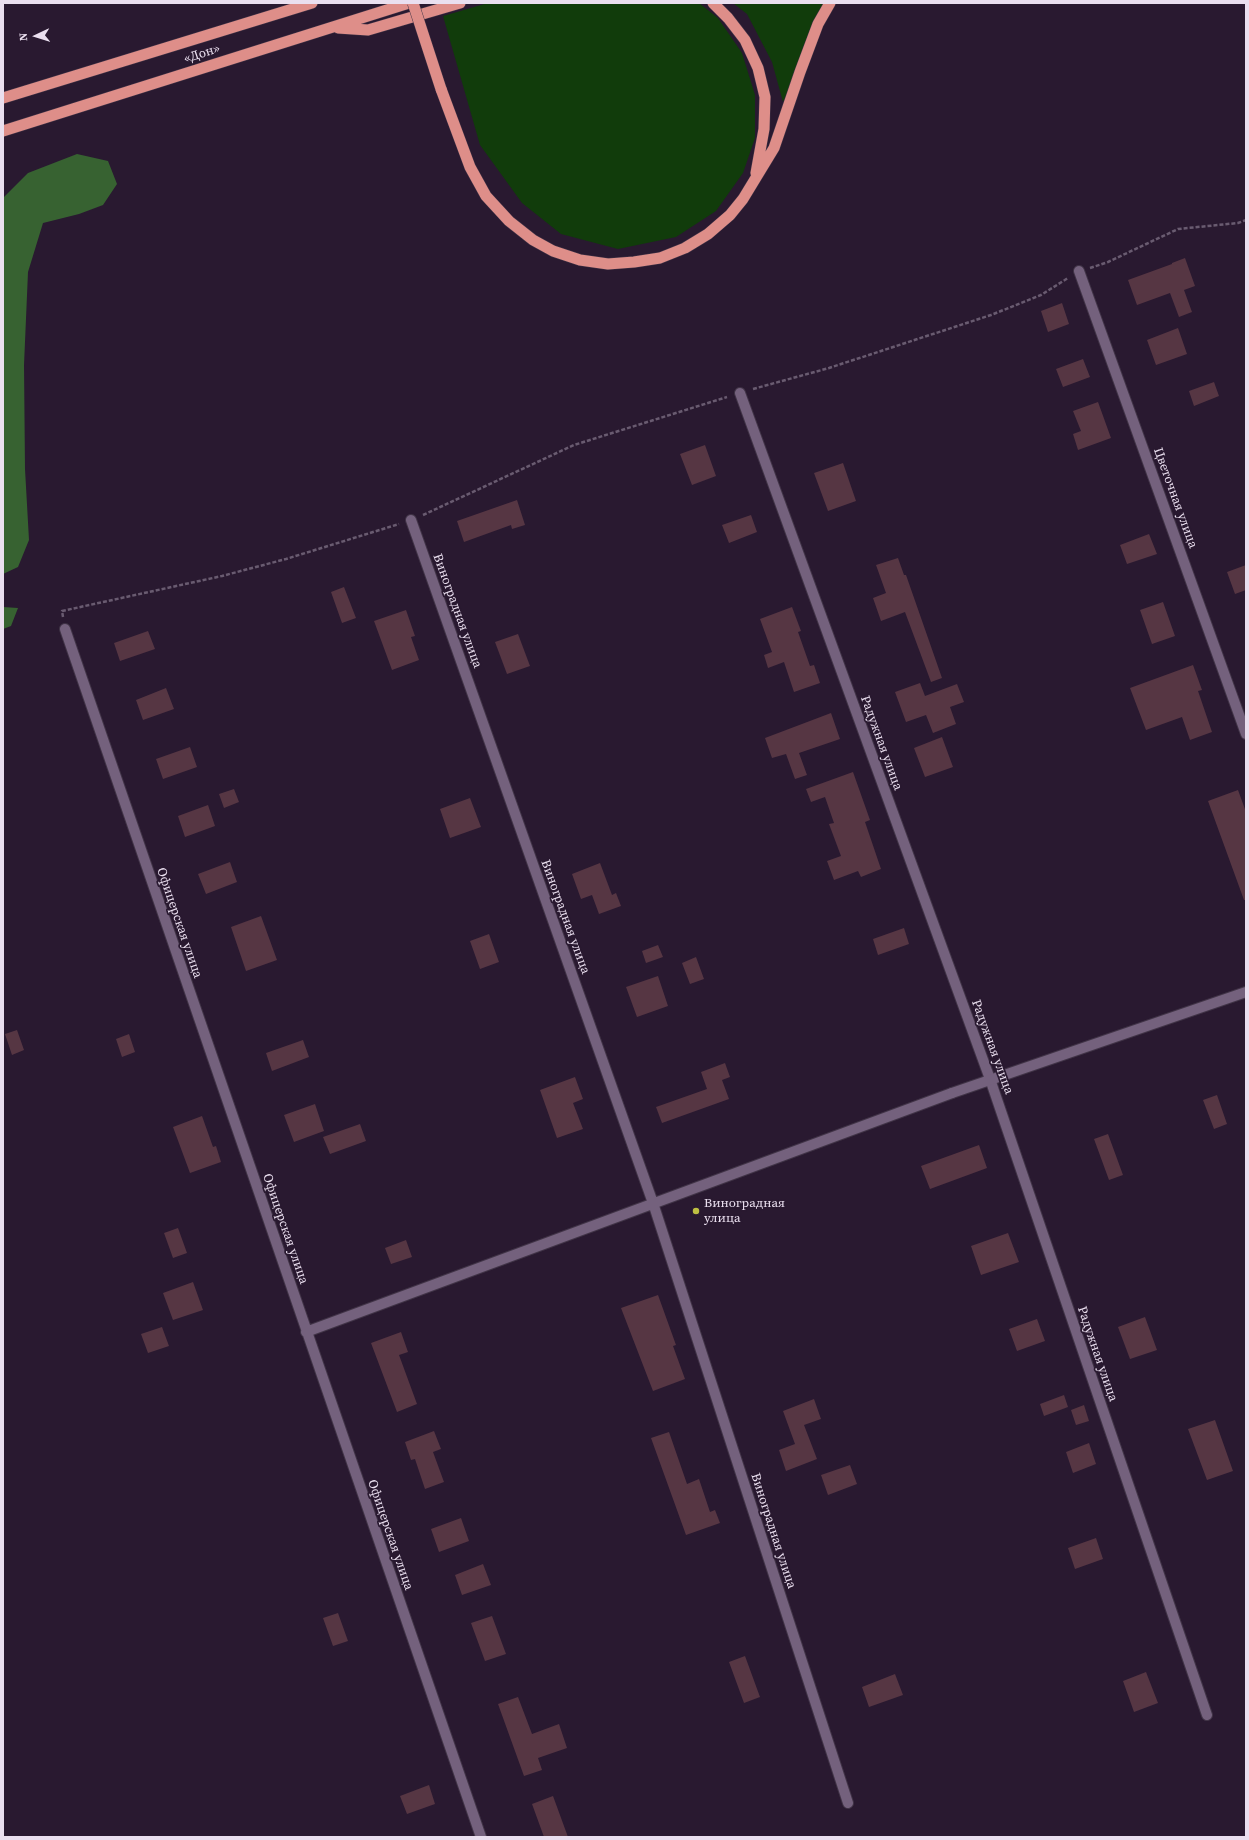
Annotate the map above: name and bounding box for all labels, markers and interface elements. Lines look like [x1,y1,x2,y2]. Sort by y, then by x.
north arrow [16,16,56,56]
text: N [16,32,31,41]
street label: «Дон» [182,41,222,67]
street label: Цветочная улица [1150,446,1200,550]
street label: Виноградная улица [429,552,485,670]
street label: Радужная улица [857,694,905,792]
street label: Виноградная улица [537,858,593,976]
street label: Офицерская улица [153,866,205,980]
street label: Радужная улица [968,998,1016,1096]
street label: Офицерская улица [259,1172,311,1286]
place label: Виноградная улица [704,1196,785,1227]
marker: Виноградная улица [691,1206,701,1216]
street label: Радужная улица [1073,1304,1121,1404]
street label: Виноградная улица [747,1471,799,1591]
street label: Офицерская улица [364,1478,416,1592]

